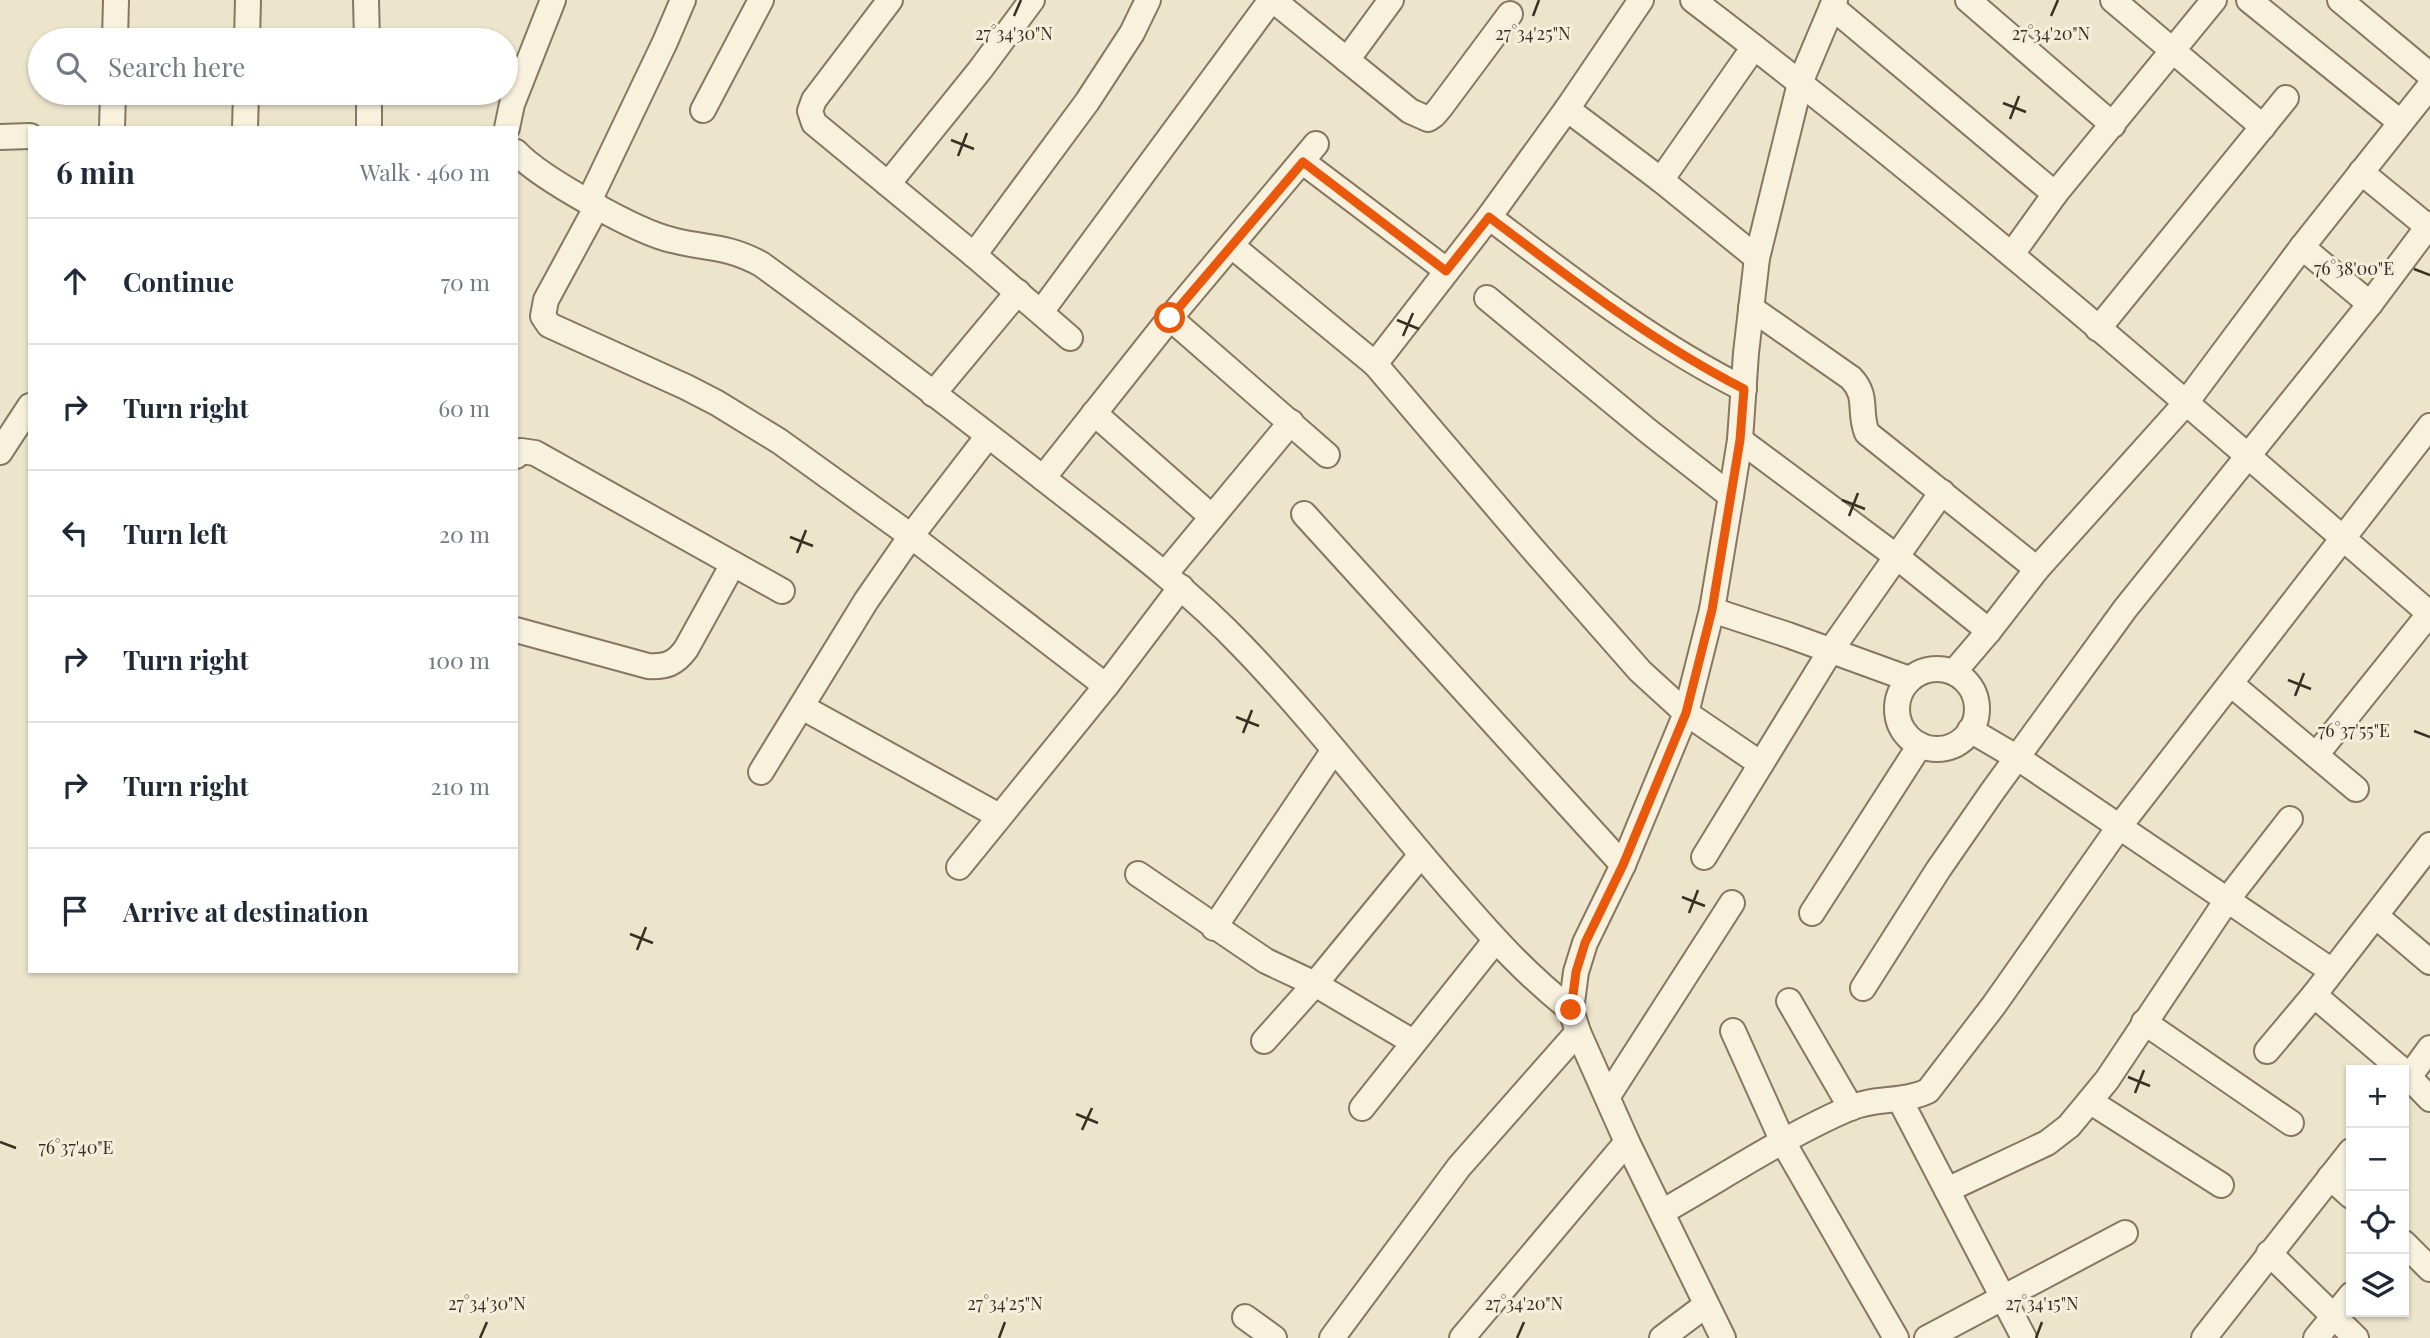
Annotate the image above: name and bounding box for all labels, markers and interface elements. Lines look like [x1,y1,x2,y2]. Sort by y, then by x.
text: 27°34'30"N [975,21,1053,45]
text: 27°34'25"N [1495,21,1571,45]
text: 27°34'20"N [2012,21,2091,45]
search box [28,28,518,105]
icon: search [52,48,90,86]
text: Search here [108,49,245,84]
text: 6 min [56,152,135,192]
text: Walk · 460 m [360,156,490,187]
text: 76°38'00"E [2314,256,2394,280]
icon: ahead [56,262,94,300]
text: Continue [123,264,234,299]
text: 70 m [441,266,490,297]
route start [1154,302,1185,333]
icon: right [56,388,94,426]
text: Turn right [123,390,249,425]
text: 60 m [438,392,490,423]
icon: left [56,514,94,552]
text: Turn left [123,516,228,551]
text: 20 m [439,518,490,549]
icon: right [56,640,94,678]
text: Turn right [123,642,249,677]
text: 100 m [428,644,490,675]
text: 76°37'55"E [2318,718,2390,742]
icon: right [56,766,94,804]
text: Turn right [123,768,249,803]
text: 210 m [431,770,490,801]
icon: arrive [56,892,94,930]
text: Arrive at destination [123,894,369,929]
route end [1555,994,1586,1025]
map controls [2346,1065,2409,1317]
button: + [2346,1065,2409,1128]
button: − [2346,1128,2409,1191]
text: 76°37'40"E [38,1135,114,1159]
button: locate [2346,1191,2409,1254]
button: layers [2346,1254,2409,1317]
text: 27°34'30"N [448,1291,526,1315]
text: 27°34'25"N [967,1291,1043,1315]
text: 27°34'20"N [1485,1291,1564,1315]
text: 27°34'15"N [2005,1291,2079,1315]

